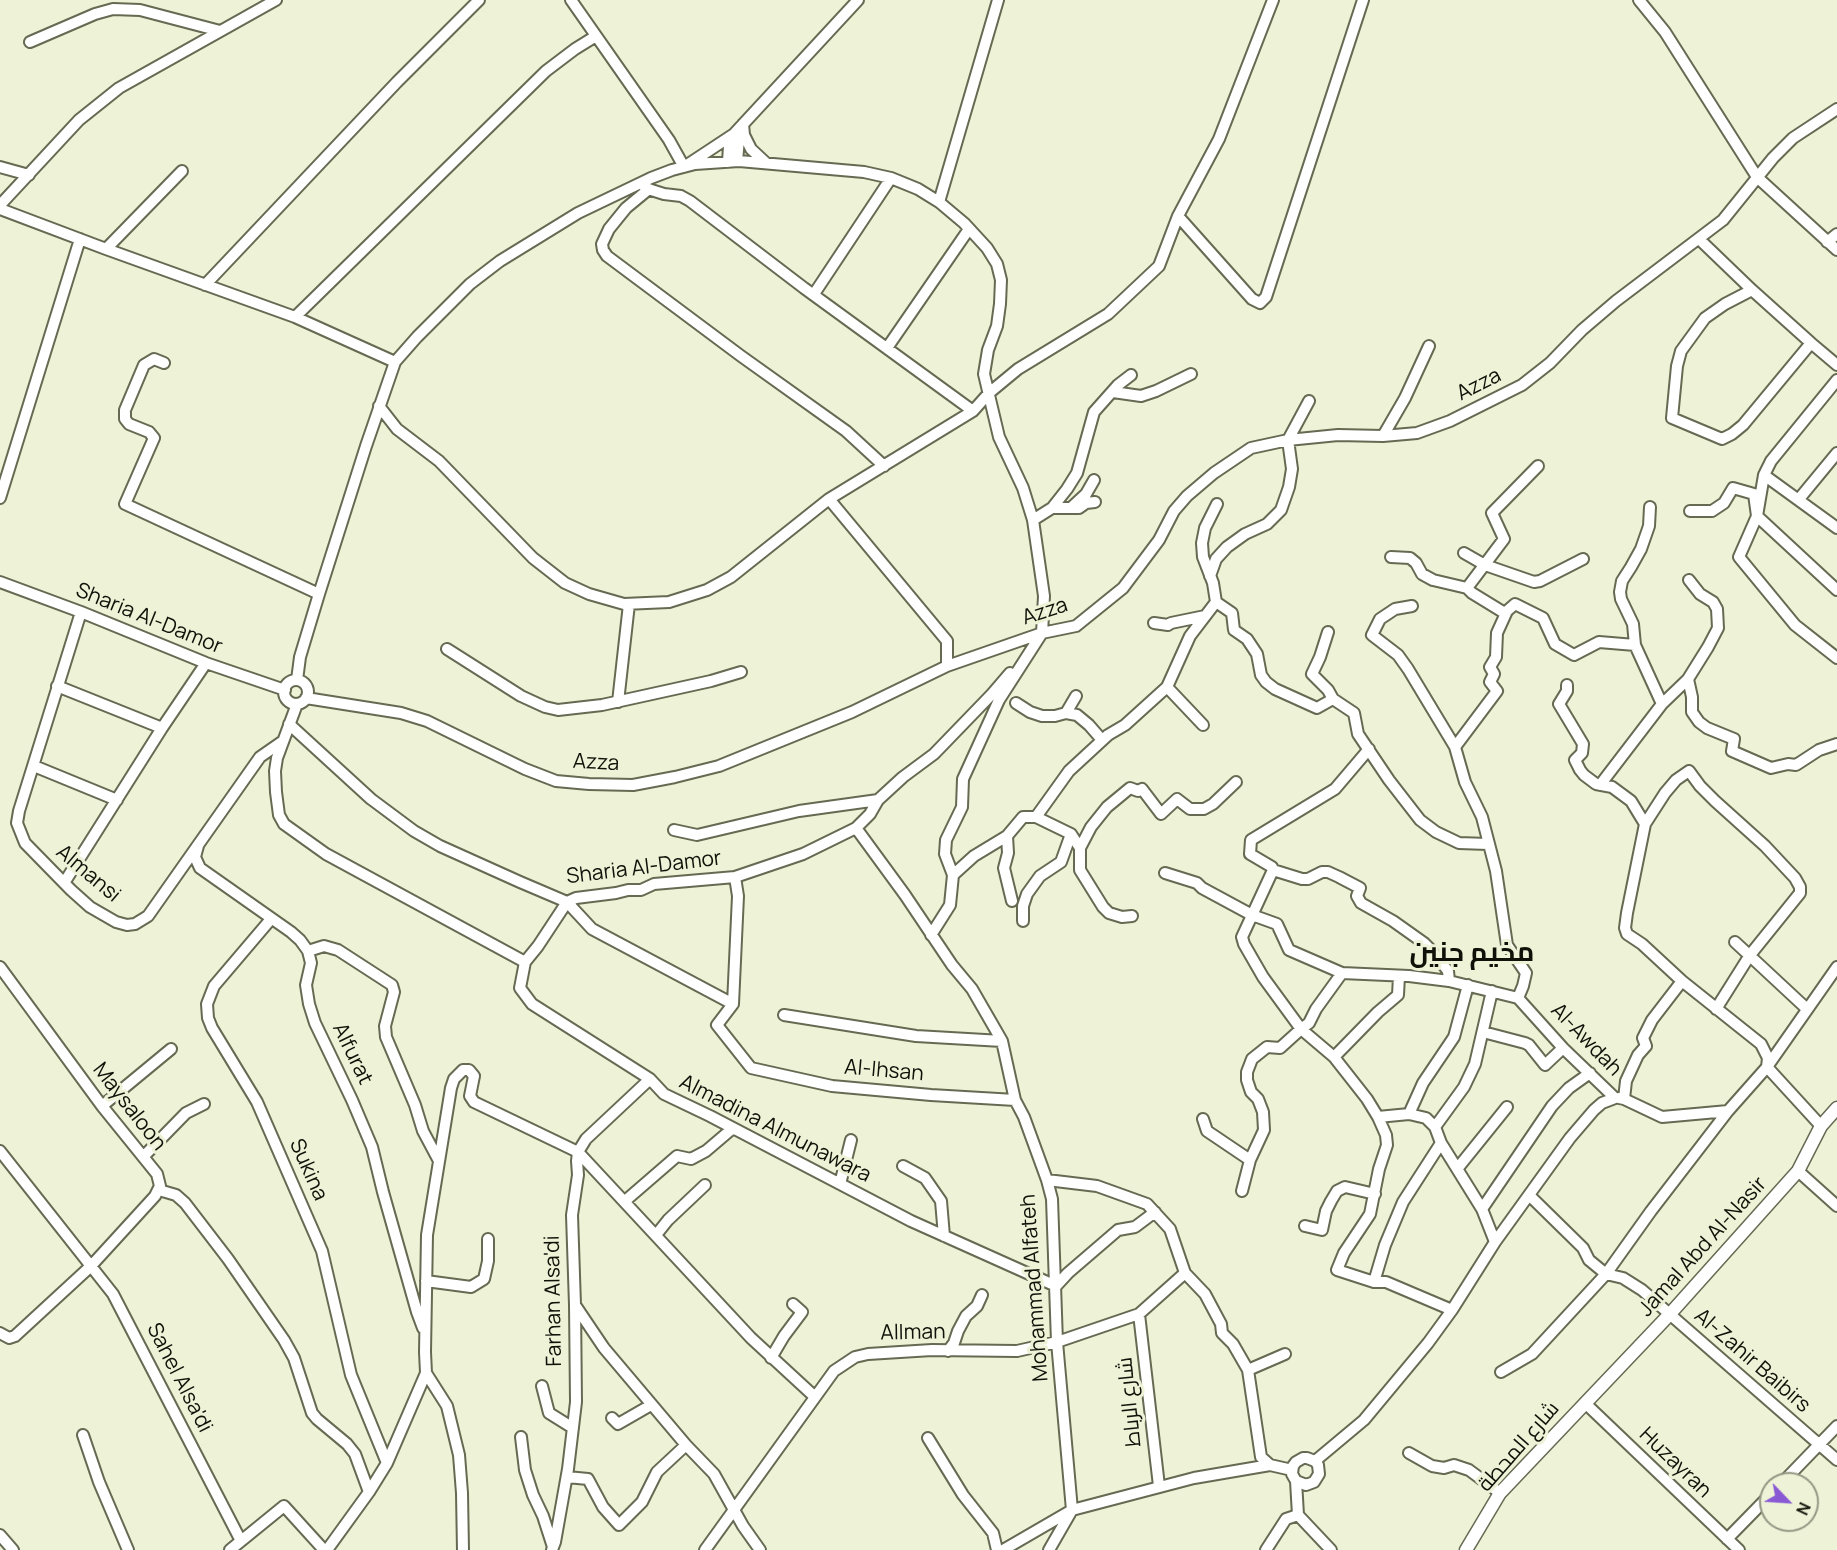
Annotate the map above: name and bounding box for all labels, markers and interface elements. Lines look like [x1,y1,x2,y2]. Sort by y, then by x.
street label: Azza [1453,363,1505,407]
street label: Sharia Al-Damor [72,578,226,660]
street label: Azza [1019,593,1071,631]
street label: Azza [572,749,620,777]
street label: Almansi [51,840,125,908]
street label: Sharia Al-Damor [565,846,723,890]
district label: مخيم جنين [1410,937,1534,969]
street label: Al-Awdah [1545,998,1627,1082]
street label: Alfurat [326,1019,378,1089]
street label: Al-Ihsan [843,1055,925,1087]
street label: Maysaloon [87,1058,171,1156]
street label: Almadina Almunawara [675,1070,875,1188]
street label: Sukina [283,1135,333,1205]
street label: Jamal Abd Al-Nasir [1634,1172,1772,1322]
street label: Mohammad Alfateh [1016,1193,1054,1383]
street label: Farhan Alsa'di [540,1235,568,1367]
street label: Al-Zahir Baibirs [1689,1304,1815,1418]
street label: Sahel Alsa'di [141,1319,217,1437]
street label: AlIman [880,1320,946,1346]
street label: شارع الرباط [1113,1356,1147,1448]
street label: شارع المحطة [1473,1397,1565,1497]
street label: Huzayran [1634,1422,1716,1504]
north arrow [1759,1472,1819,1532]
text: N [1791,1499,1816,1519]

